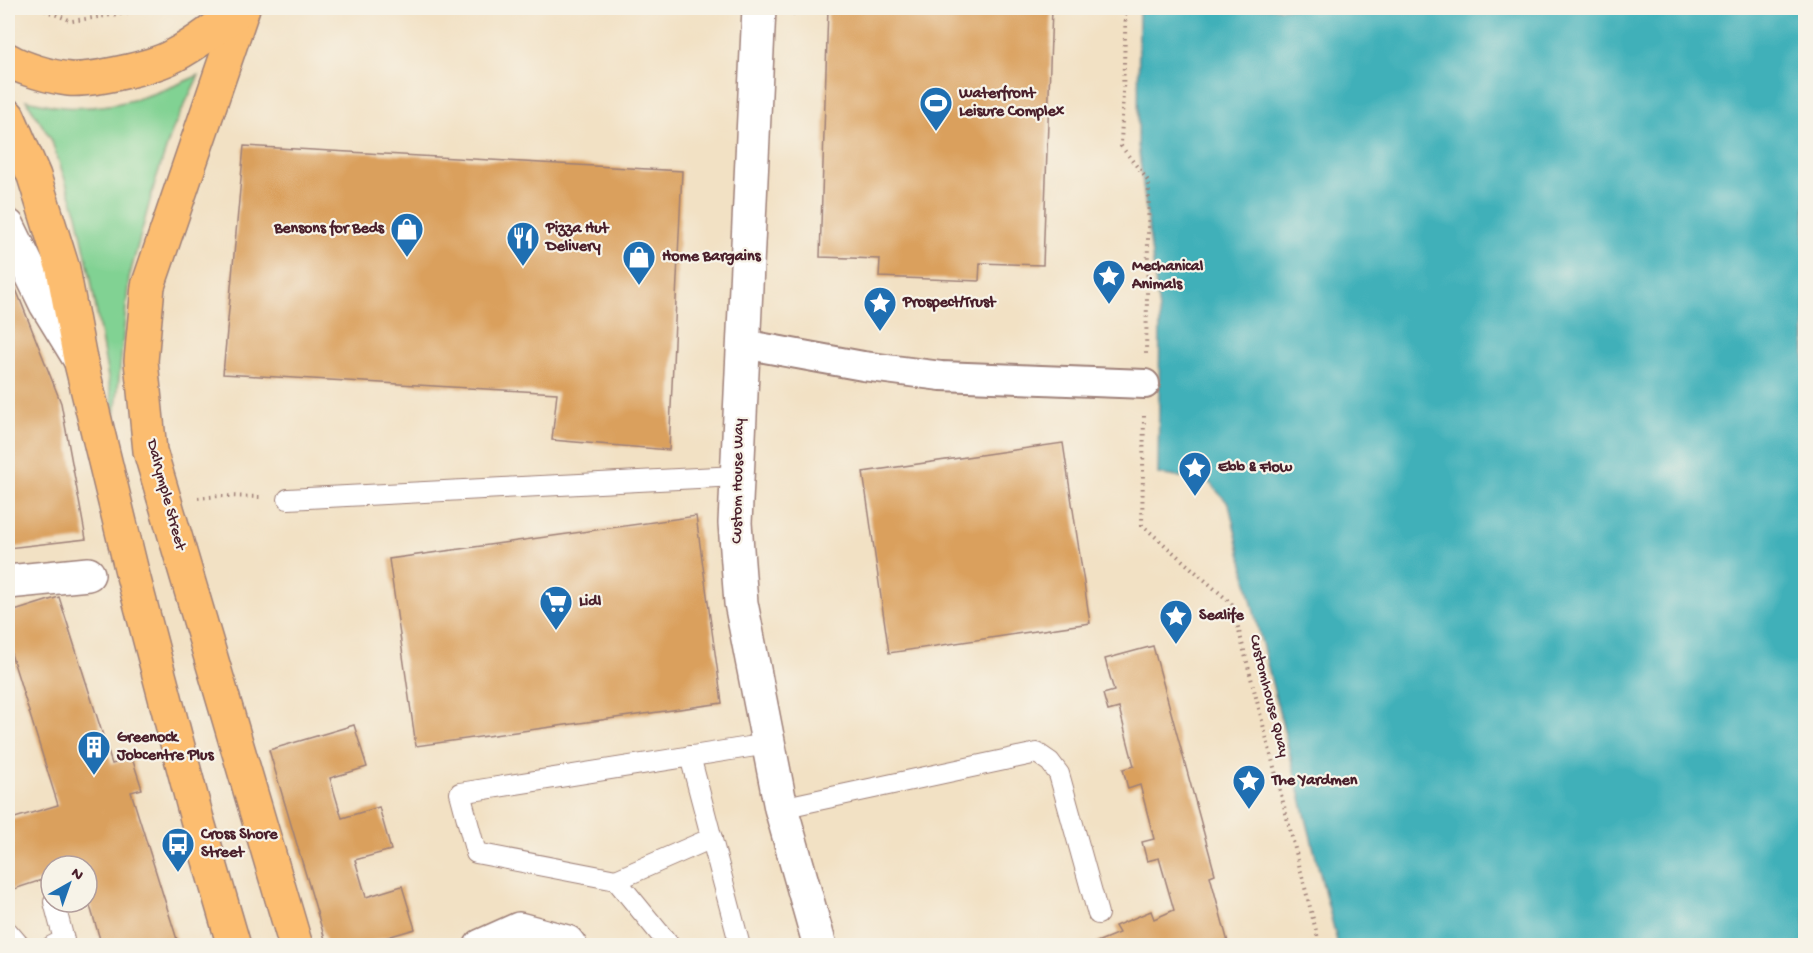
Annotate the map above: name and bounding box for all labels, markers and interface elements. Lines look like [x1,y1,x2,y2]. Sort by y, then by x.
place label: Waterfront Leisure Complex [958,84,1065,122]
sports icon: Waterfront Leisure Complex [918,85,954,132]
shop icon: Bensons for Beds [389,211,425,258]
place label: Bensons for Beds [273,219,385,239]
restaurant icon: Pizza Hut Delivery [505,220,541,267]
place label: Pizza Hut Delivery [544,220,610,257]
shop icon: Home Bargains [621,239,657,286]
place label: Home Bargains [662,248,762,267]
place icon: Mechanical Animals [1091,258,1127,305]
place label: Mechanical Animals [1131,258,1204,295]
place icon: Prospect/Trust [862,285,898,332]
place label: Prospect/Trust [902,294,997,313]
street label: Custom House Way [728,418,750,544]
street label: Dalrymple Street [141,437,189,554]
place icon: Ebb & Flow [1177,450,1213,497]
place label: Ebb & Flow [1218,459,1293,478]
supermarket icon: Lidl [538,584,574,631]
place label: Lidl [579,593,602,612]
place icon: Sealife [1158,598,1194,645]
place label: Sealife [1199,606,1244,626]
street label: Customhouse Quay [1244,633,1292,759]
building icon: Greenock Jobcentre Plus [76,729,112,776]
place label: Greenock Jobcentre Plus [116,729,215,766]
place icon: The Yardmen [1231,763,1267,810]
place label: The Yardmen [1270,772,1358,791]
bus stop icon: Cross Shore Street [160,826,196,873]
place label: Cross Shore Street [200,826,278,863]
north arrow [39,854,99,914]
text: N [66,865,87,886]

